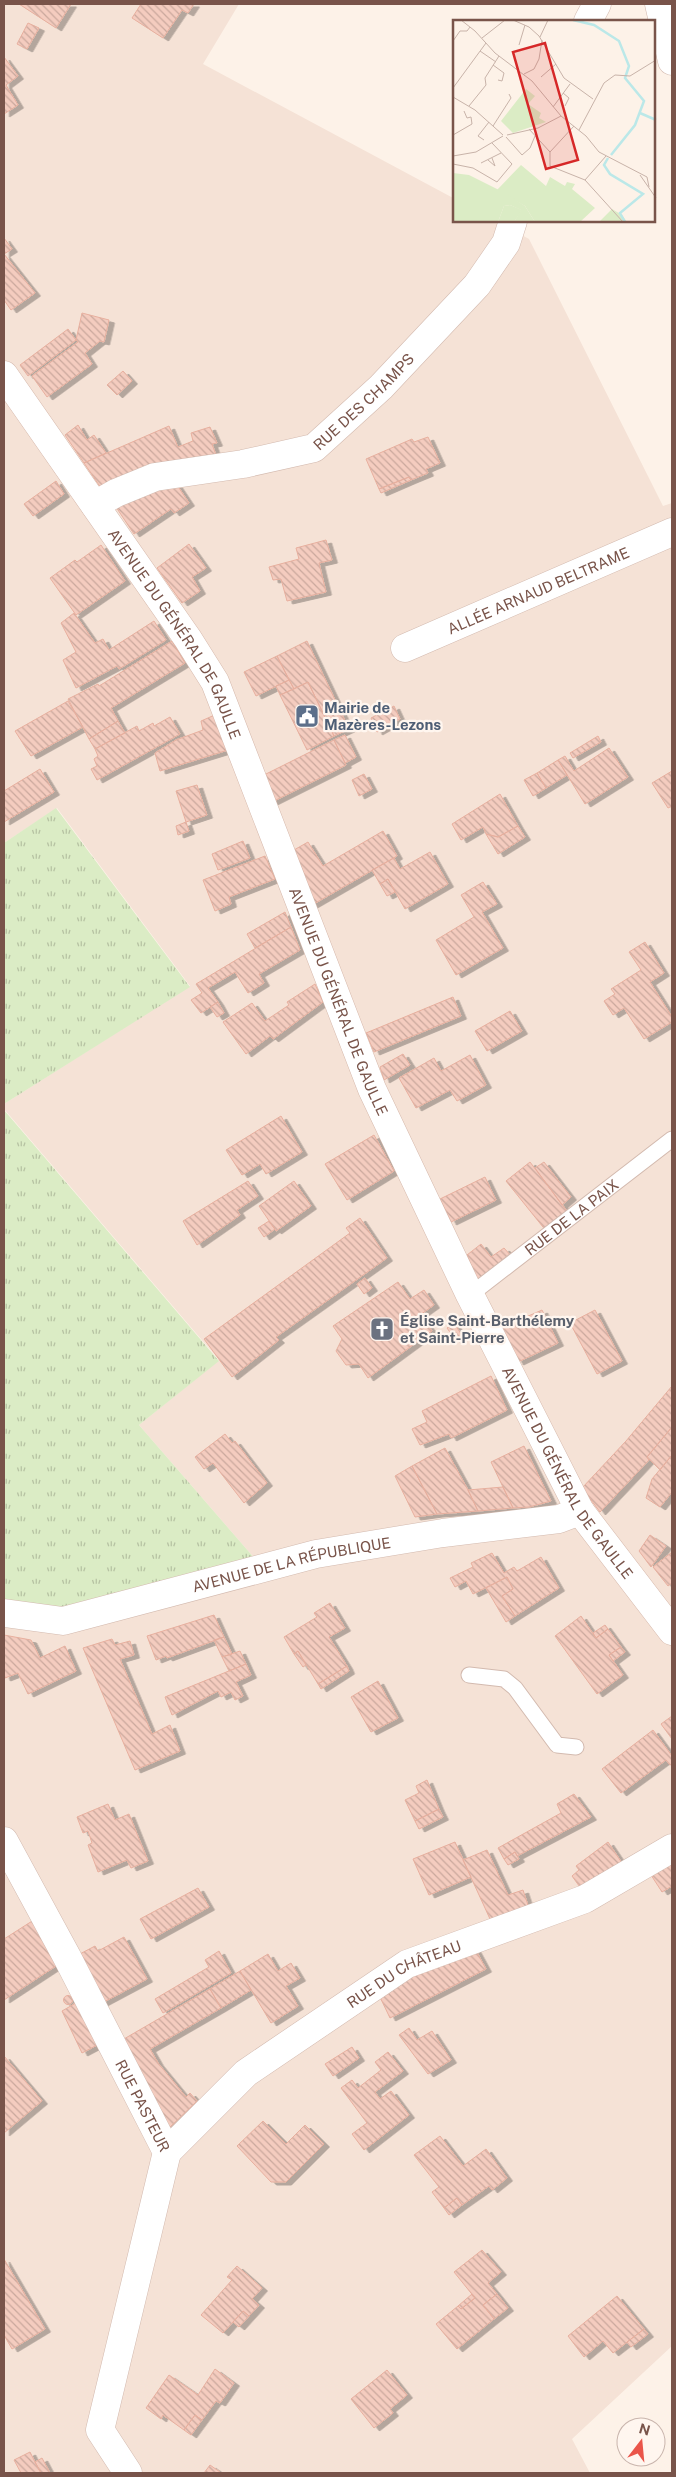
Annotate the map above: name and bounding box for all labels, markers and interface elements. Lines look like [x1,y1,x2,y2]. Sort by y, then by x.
inset map [453,20,656,222]
street label: RUE DES CHAMPS [310,349,417,453]
street label: AVENUE DU GÉNÉRAL DE GAULLE [105,525,245,741]
street label: ALLÉE ARNAUD BELTRAME [445,543,631,637]
place label: Mairie de Mazères-Lezons [324,699,441,733]
public building icon: Mairie de Mazères-Lezons [294,703,320,729]
street label: AVENUE DU GÉNÉRAL DE GAULLE [286,885,392,1118]
street label: RUE DE LA PAIX [521,1175,622,1258]
place label: Église Saint-Barthélemy et Saint-Pierre [400,1312,575,1346]
church icon: Église Saint-Barthélemy et Saint-Pierre [369,1316,395,1342]
street label: AVENUE DU GÉNÉRAL DE GAULLE [499,1363,637,1582]
street label: AVENUE DE LA RÉPUBLIQUE [190,1533,392,1595]
street label: RUE DU CHÂTEAU [343,1937,463,2011]
street label: RUE PASTEUR [113,2057,174,2154]
north arrow [616,2417,666,2467]
text: N [637,2420,652,2439]

